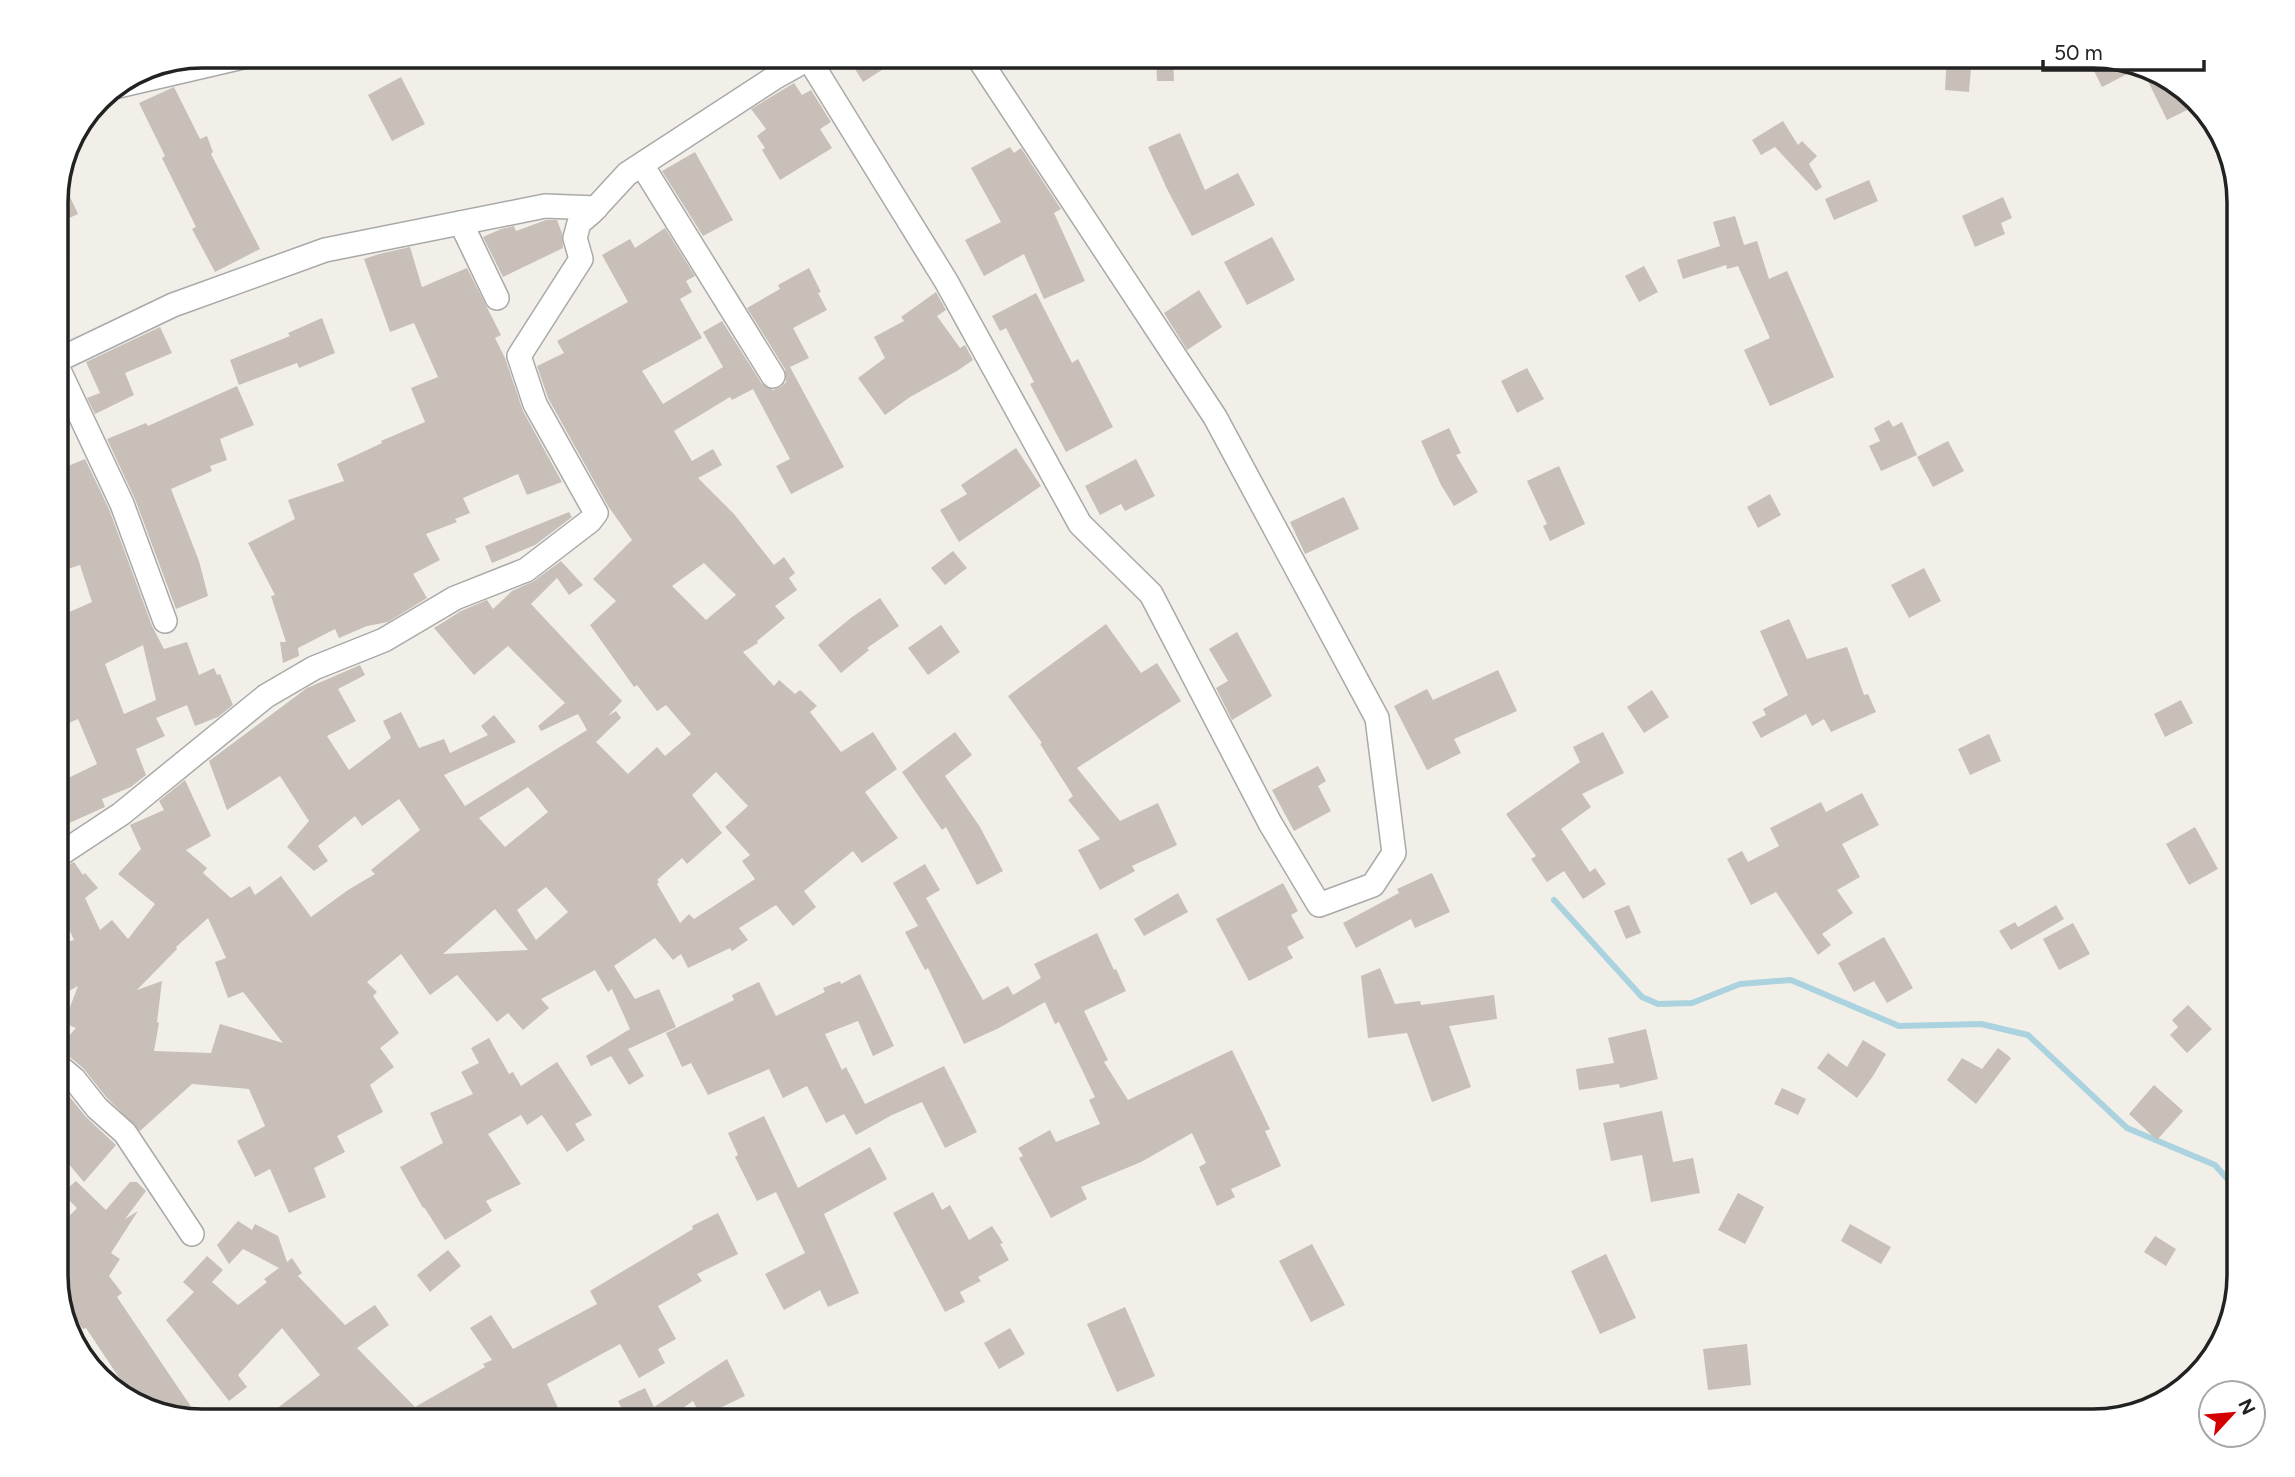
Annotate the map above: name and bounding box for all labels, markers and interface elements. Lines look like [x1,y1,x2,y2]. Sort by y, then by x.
scale bar [2043,28,2204,72]
text: 50 m [2054,40,2103,65]
north arrow [2197,1379,2267,1449]
text: N [2233,1395,2260,1418]

